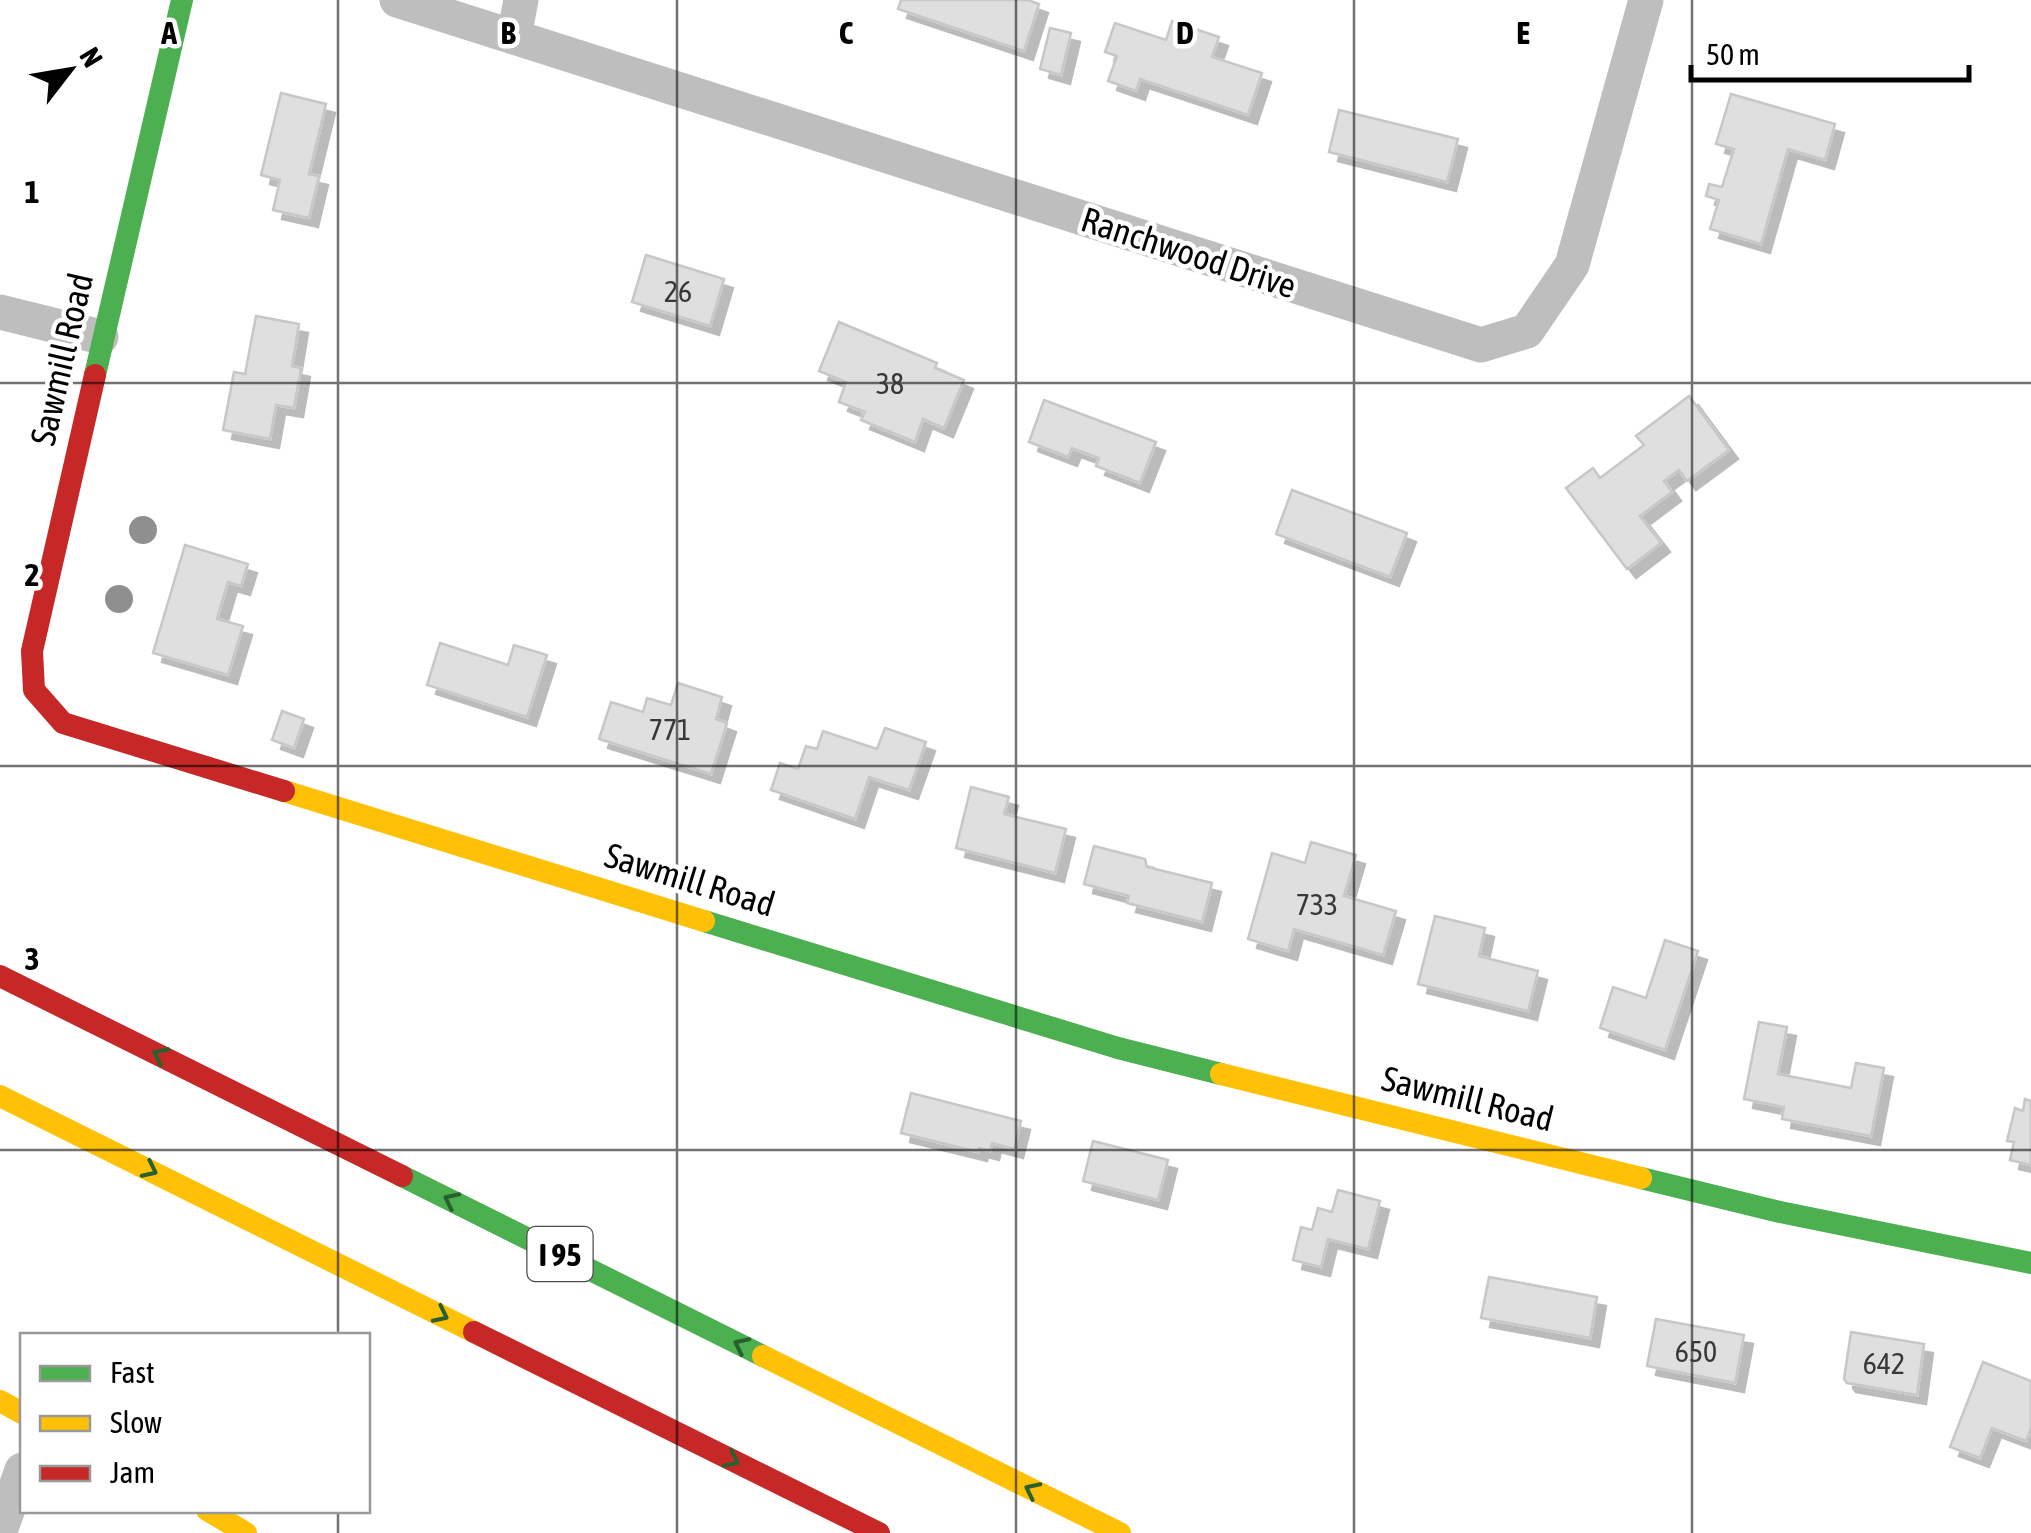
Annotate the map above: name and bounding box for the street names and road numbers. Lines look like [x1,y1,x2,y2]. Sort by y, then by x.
street label: Ranchwood Drive [1077,198,1301,306]
street label: Sawmill Road [22,269,100,449]
street label: Sawmill Road [600,834,780,924]
street label: Sawmill Road [1378,1057,1558,1139]
road number: I 95 [528,1227,592,1281]

